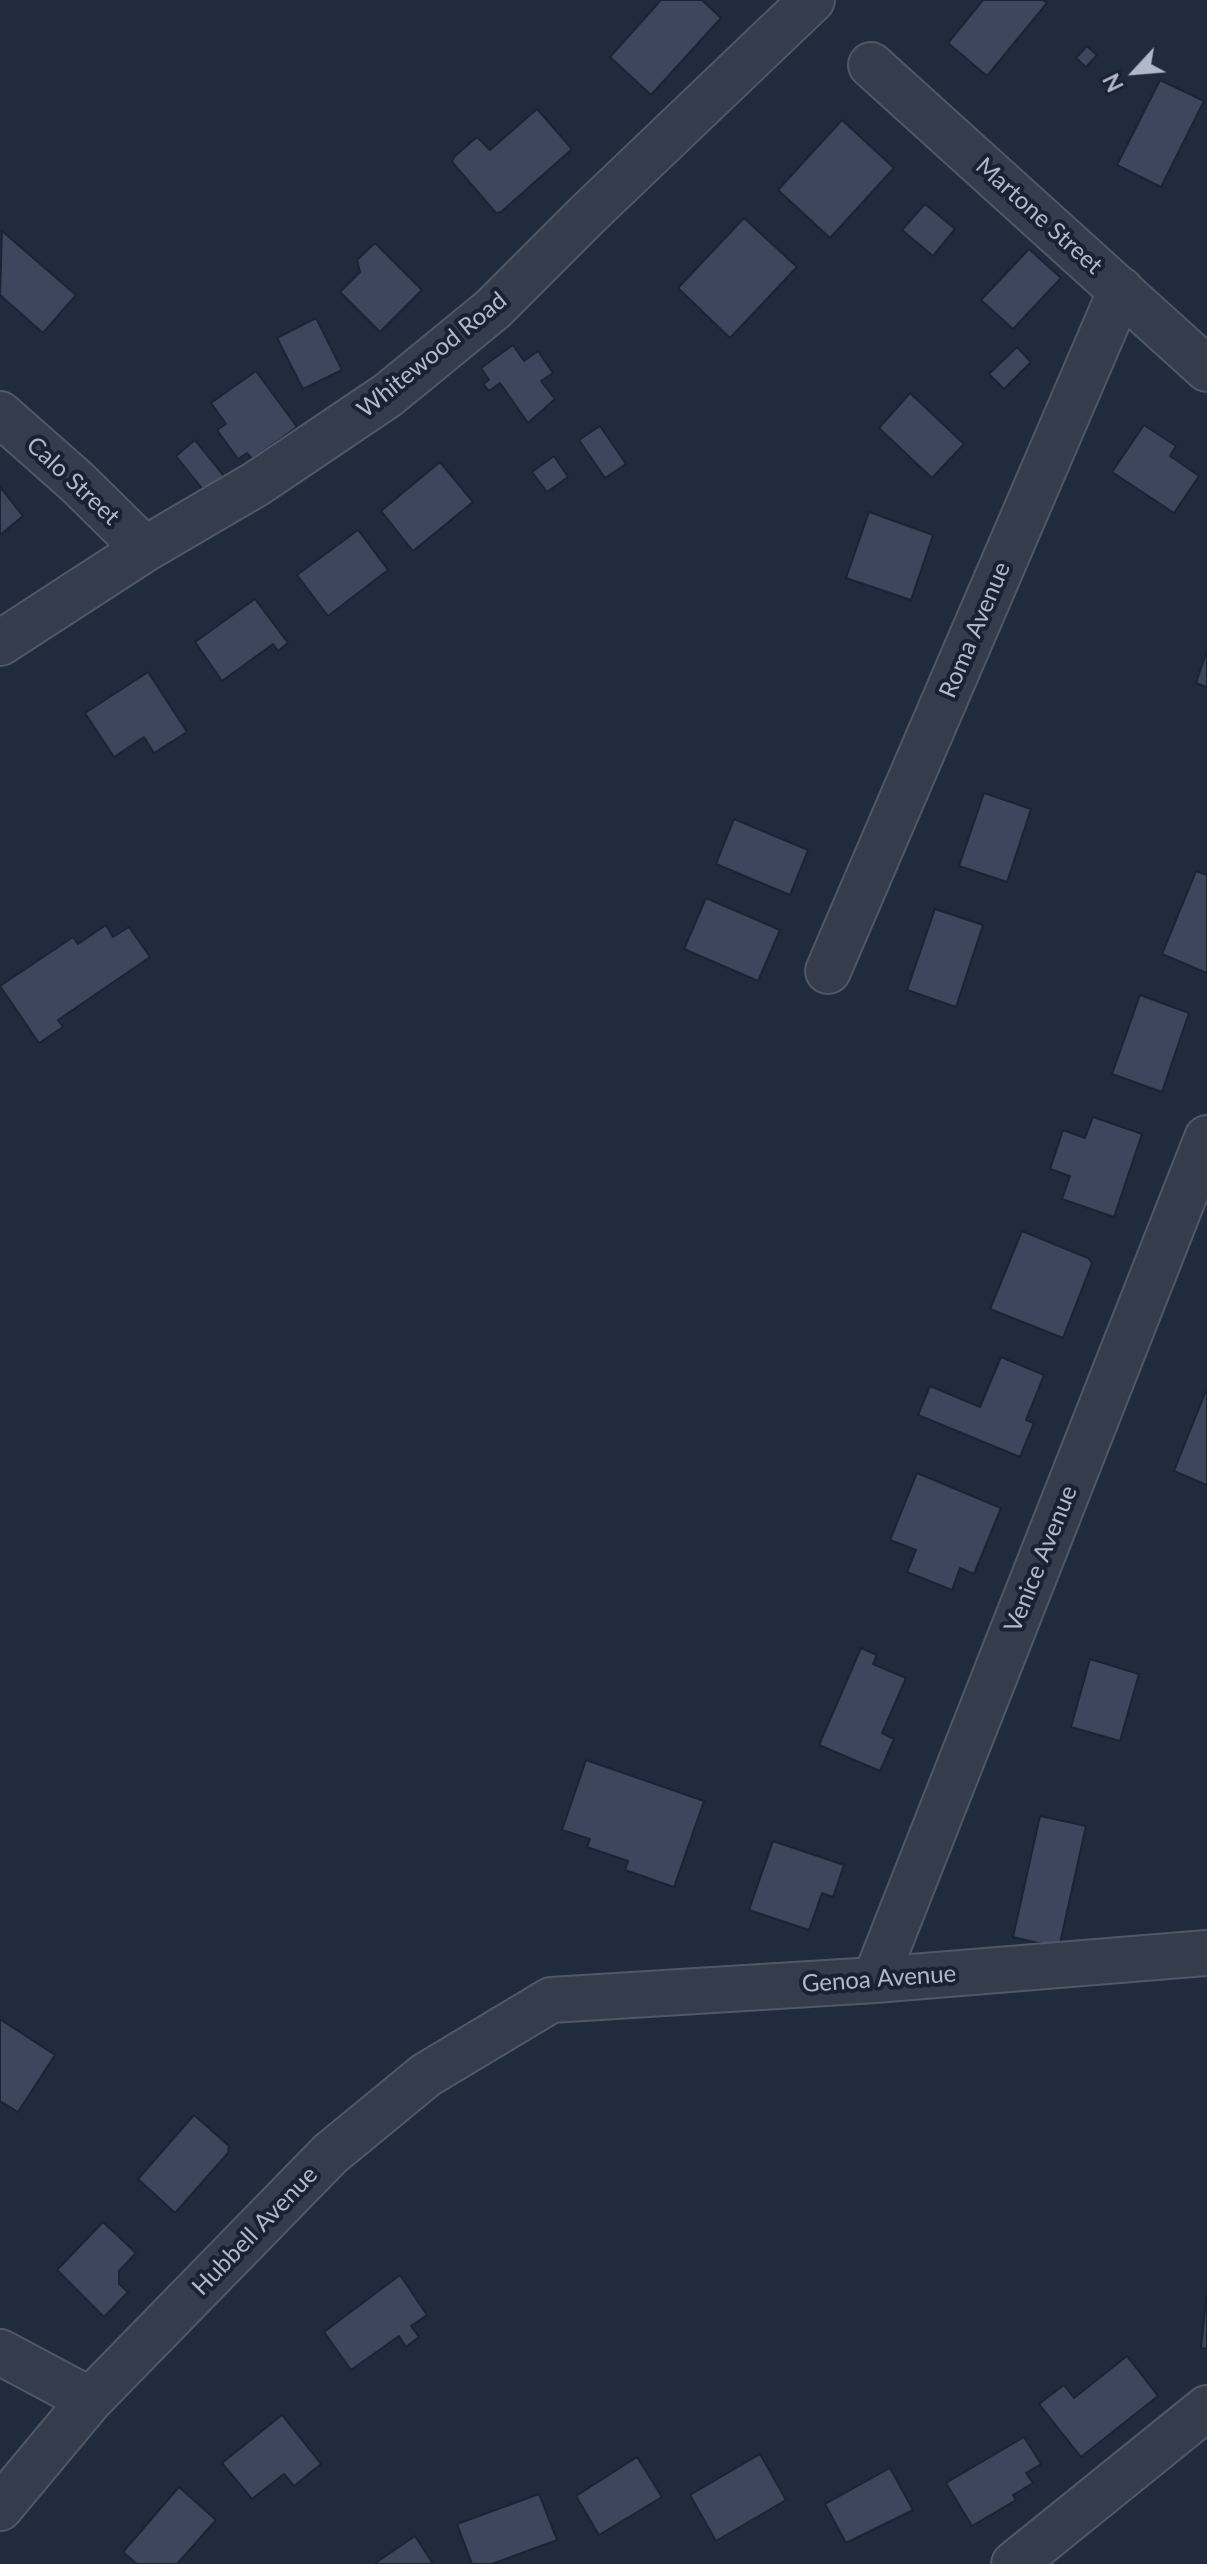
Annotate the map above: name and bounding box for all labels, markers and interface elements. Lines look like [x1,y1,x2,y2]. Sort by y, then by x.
north arrow [1095,32,1175,112]
text: N [1097,69,1129,96]
street label: Martone Street [970,152,1108,280]
street label: Whitewood Road [352,286,512,424]
street label: Calo Street [21,431,125,531]
street label: Roma Avenue [933,558,1017,702]
street label: Venice Avenue [998,1481,1084,1637]
street label: Genoa Avenue [801,1959,957,1999]
street label: Hubbell Avenue [186,2161,324,2301]

